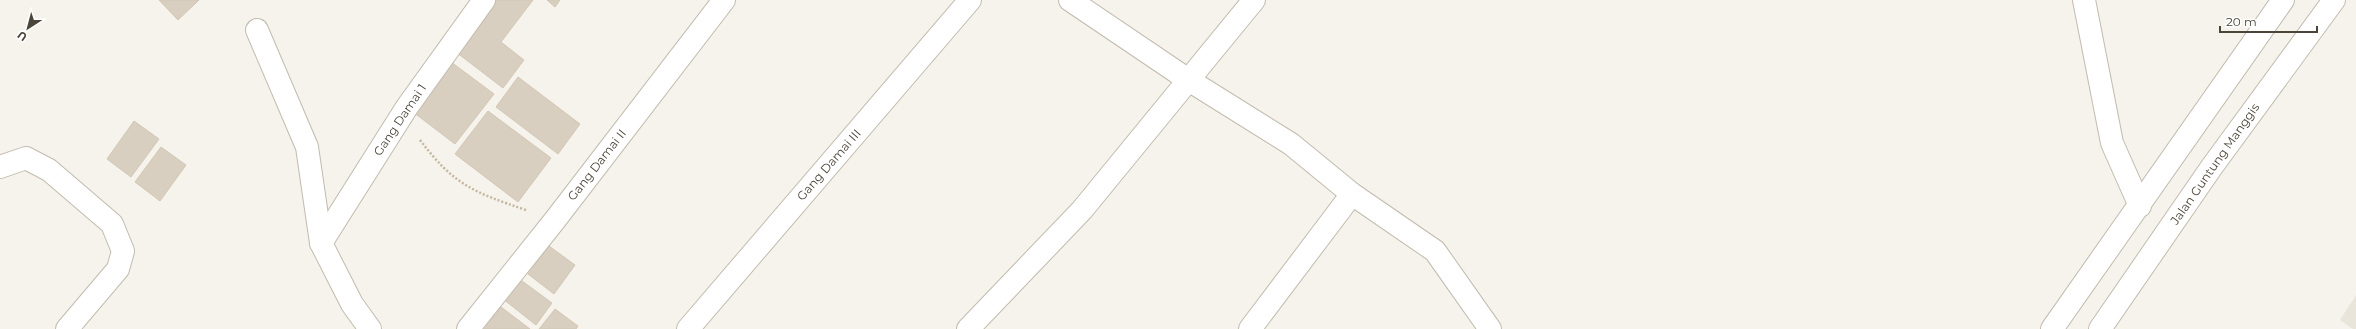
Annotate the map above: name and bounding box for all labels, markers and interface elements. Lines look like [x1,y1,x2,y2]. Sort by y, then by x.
north arrow [8,8,48,48]
scale bar [2220,8,2317,34]
text: 20 m [2226,14,2257,29]
text: U [14,28,30,44]
street label: Gang Damai 1 [370,81,429,158]
street label: Jalan Guntung Manggis [2166,100,2262,228]
street label: Gang Damai II [564,126,629,203]
street label: Gang Damai III [793,126,864,204]

